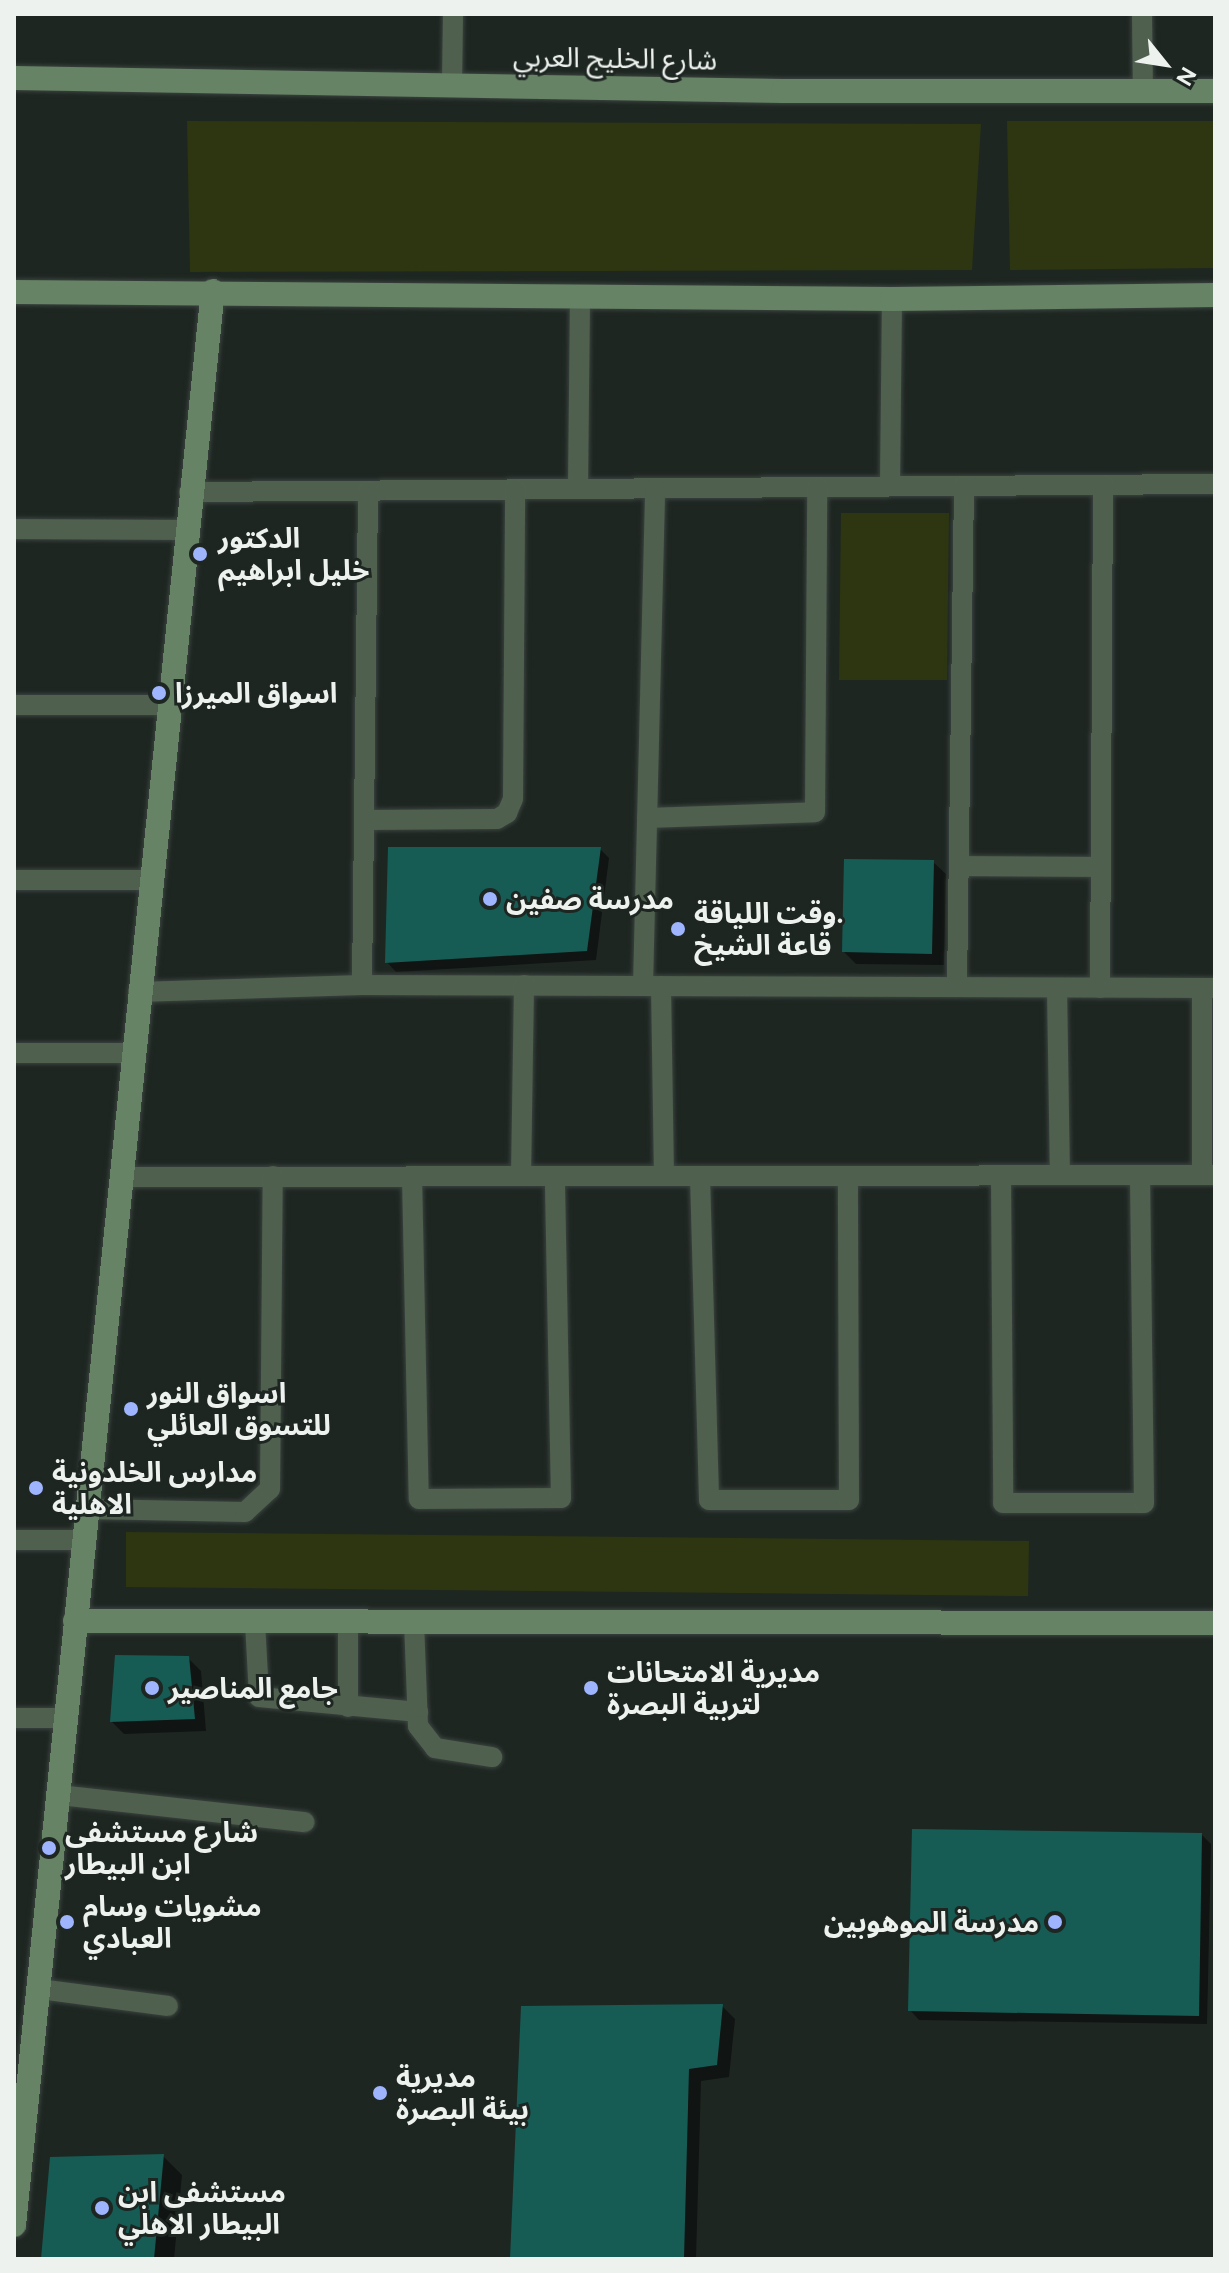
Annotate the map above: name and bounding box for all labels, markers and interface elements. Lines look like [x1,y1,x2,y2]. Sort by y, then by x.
north arrow [1125,24,1205,104]
street label: شارع الخليج العربي [513,39,717,77]
text: N [1170,62,1202,90]
place label: الدكتور خليل ابراهيم [218,521,369,587]
marker: الدكتور خليل ابراهيم [189,543,211,565]
place label: اسواق الميرزا [175,676,337,710]
marker: اسواق الميرزا [150,684,168,702]
place label: مدرسة صفين [506,882,674,916]
marker: مدرسة صفين [481,890,499,908]
place label: وقت اللياقة. قاعة الشيخ [694,896,843,962]
marker: وقت اللياقة. قاعة الشيخ [669,920,687,938]
place label: اسواق النور للتسوق العائلي [147,1376,331,1442]
marker: اسواق النور للتسوق العائلي [122,1400,140,1418]
place label: مدارس الخلدونية الاهلية [52,1455,257,1521]
marker: مدارس الخلدونية الاهلية [27,1479,45,1497]
place label: مديرية الامتحانات لتربية البصرة [607,1655,820,1721]
place label: جامع المناصير [168,1671,338,1705]
marker: جامع المناصير [143,1679,161,1697]
marker: مديرية الامتحانات لتربية البصرة [582,1679,600,1697]
place label: شارع مستشفى ابن البيطار [65,1815,258,1881]
marker: شارع مستشفى ابن البيطار [40,1839,58,1857]
place label: مشويات وسام العبادي [83,1889,262,1955]
place label: مدرسة الموهوبين [824,1905,1039,1939]
marker: مشويات وسام العبادي [58,1913,76,1931]
marker: مدرسة الموهوبين [1046,1913,1064,1931]
place label: مديرية بيئة البصرة [396,2060,529,2126]
marker: مديرية بيئة البصرة [371,2084,389,2102]
place label: مستشفى ابن البيطار الاهلي [118,2175,286,2241]
marker: مستشفى ابن البيطار الاهلي [93,2199,111,2217]

